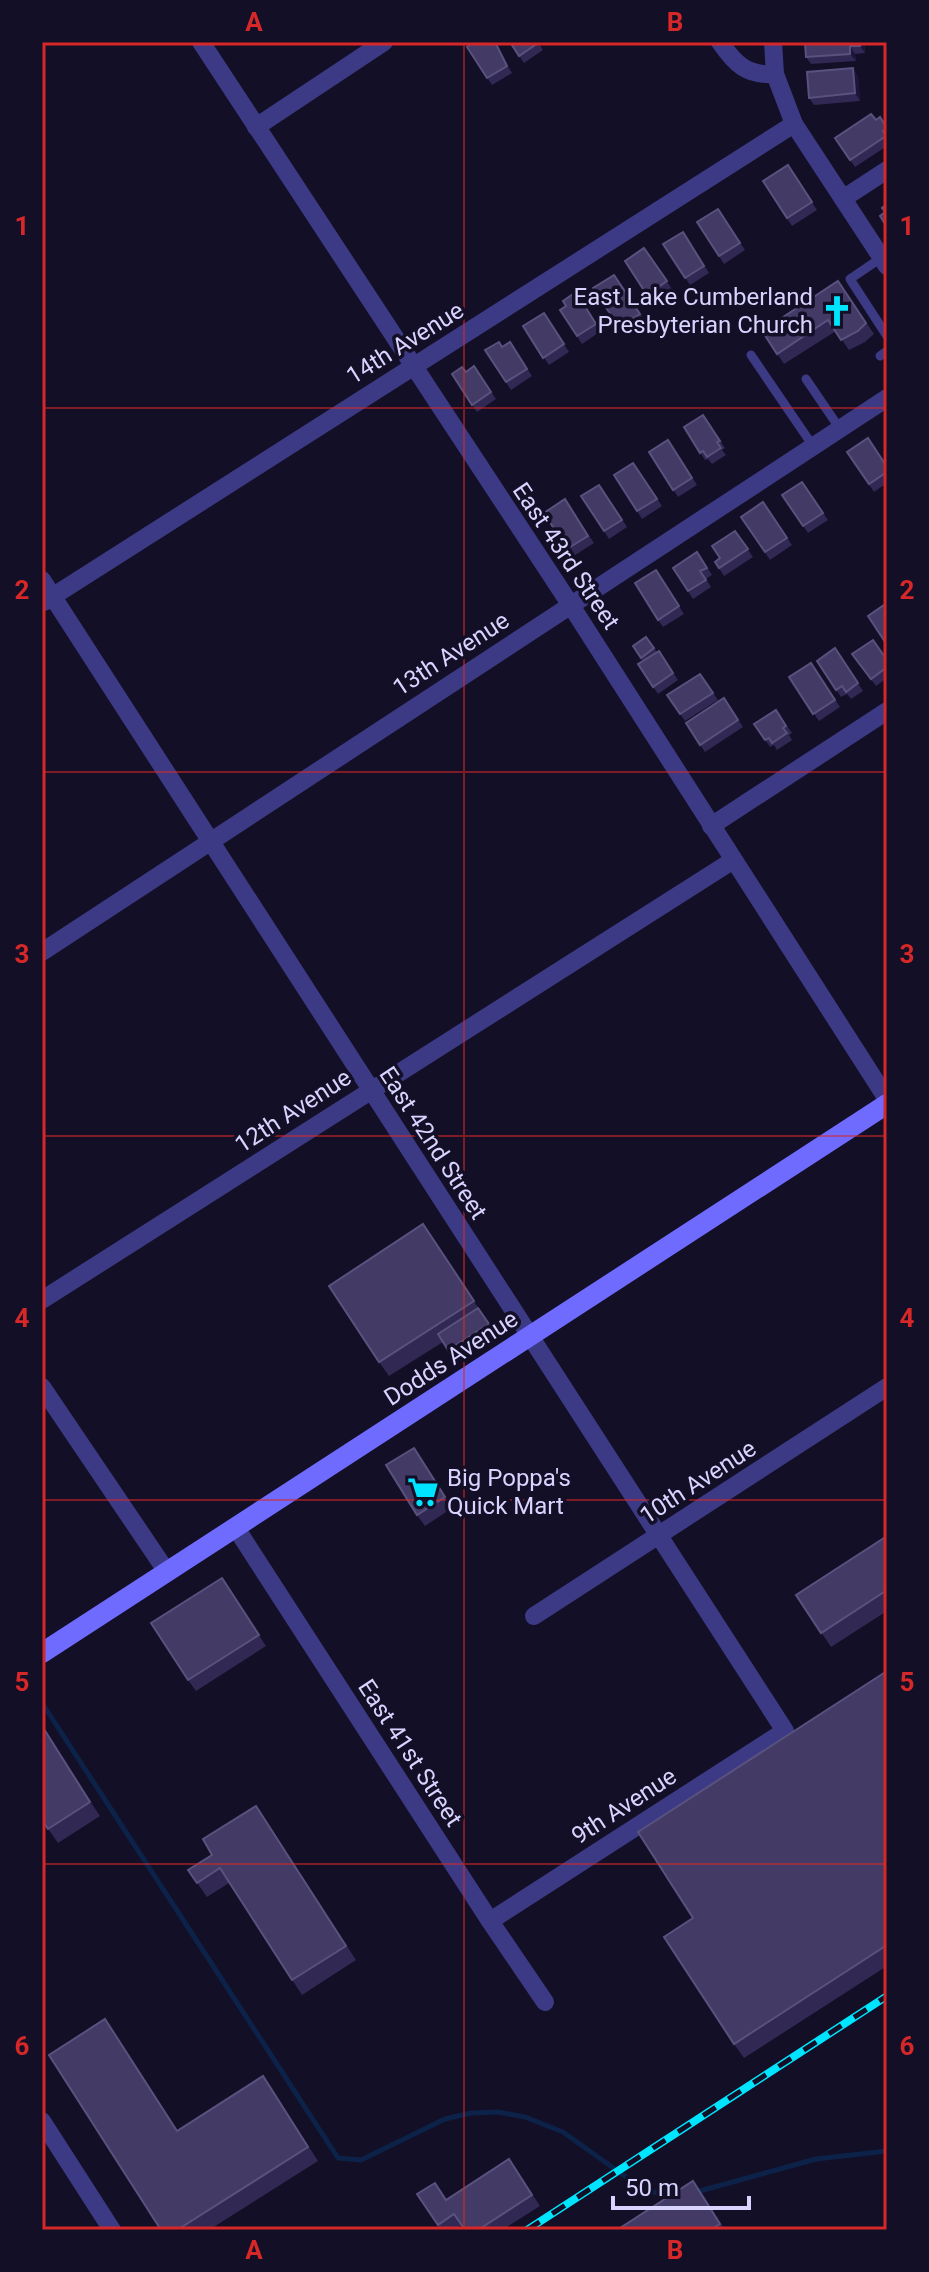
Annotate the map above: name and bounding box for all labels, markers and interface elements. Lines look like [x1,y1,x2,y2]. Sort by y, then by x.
text: A [245,7,263,37]
text: B [667,7,683,37]
text: 1 [15,211,29,241]
text: 1 [900,211,914,241]
place label: East Lake Cumberland Presbyterian Church [574,283,813,339]
church icon: East Lake Cumberland Presbyterian Church [820,294,854,328]
street label: 14th Avenue [341,296,469,390]
street label: East 43rd Street [507,477,625,635]
text: 2 [15,575,29,605]
text: 2 [900,575,914,605]
street label: 13th Avenue [388,606,514,702]
text: 3 [15,939,29,969]
text: 3 [900,939,914,969]
street label: East 42nd Street [373,1062,493,1225]
street label: 12th Avenue [230,1063,356,1159]
text: 4 [15,1303,30,1333]
text: 4 [900,1303,915,1333]
street label: Dodds Avenue [379,1305,523,1411]
street label: 10th Avenue [635,1434,761,1530]
place label: Big Poppa's Quick Mart [447,1464,571,1520]
supermarket icon: Big Poppa's Quick Mart [406,1475,440,1509]
text: 5 [15,1667,29,1697]
text: 5 [900,1667,914,1697]
street label: East 41st Street [352,1674,468,1832]
street label: 9th Avenue [566,1762,682,1850]
text: 6 [15,2031,30,2061]
text: 6 [900,2031,915,2061]
scale bar [613,2160,749,2210]
text: 50 m [625,2174,679,2202]
text: A [245,2235,263,2265]
text: B [667,2235,683,2265]

